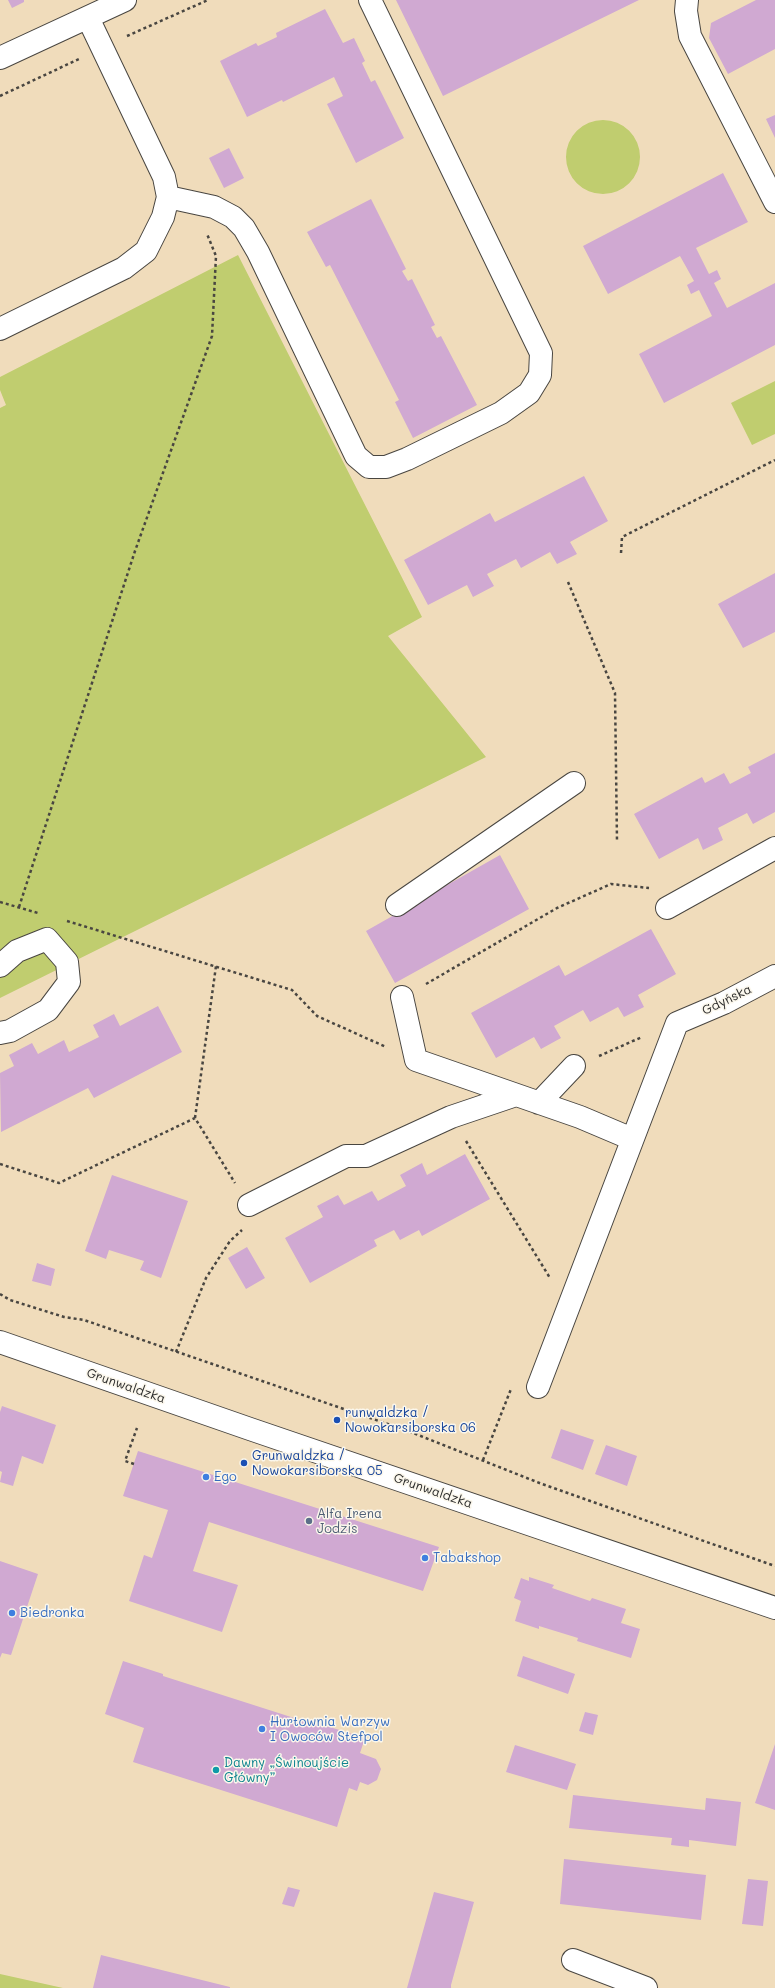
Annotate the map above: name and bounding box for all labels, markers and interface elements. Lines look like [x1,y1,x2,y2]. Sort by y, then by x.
street label: Gdyńska [700,981,754,1019]
street label: Grunwaldzka [85,1365,167,1407]
place label: runwaldzka / Nowokarsiborska 06 [345,1405,476,1436]
marker: runwaldzka / Nowokarsiborska 06 [332,1415,342,1425]
place label: Grunwaldzka / Nowokarsiborska 05 [252,1448,383,1479]
marker: Grunwaldzka / Nowokarsiborska 05 [239,1458,249,1468]
place label: Ego [214,1469,237,1485]
street label: Grunwaldzka [392,1470,474,1512]
marker: Ego [201,1472,211,1482]
place label: Alfa Irena Jodzis [317,1506,382,1537]
marker: Alfa Irena Jodzis [304,1516,314,1526]
place label: Tabakshop [433,1550,501,1566]
marker: Tabakshop [420,1553,430,1563]
place label: Biedronka [20,1605,85,1621]
marker: Biedronka [7,1608,17,1618]
place label: Hurtownia Warzyw I Owoców Stefpol [270,1714,390,1745]
marker: Hurtownia Warzyw I Owoców Stefpol [257,1724,267,1734]
place label: Dawny „Świnoujście Główny” [224,1755,349,1786]
marker: Dawny „Świnoujście Główny” [211,1765,221,1775]

